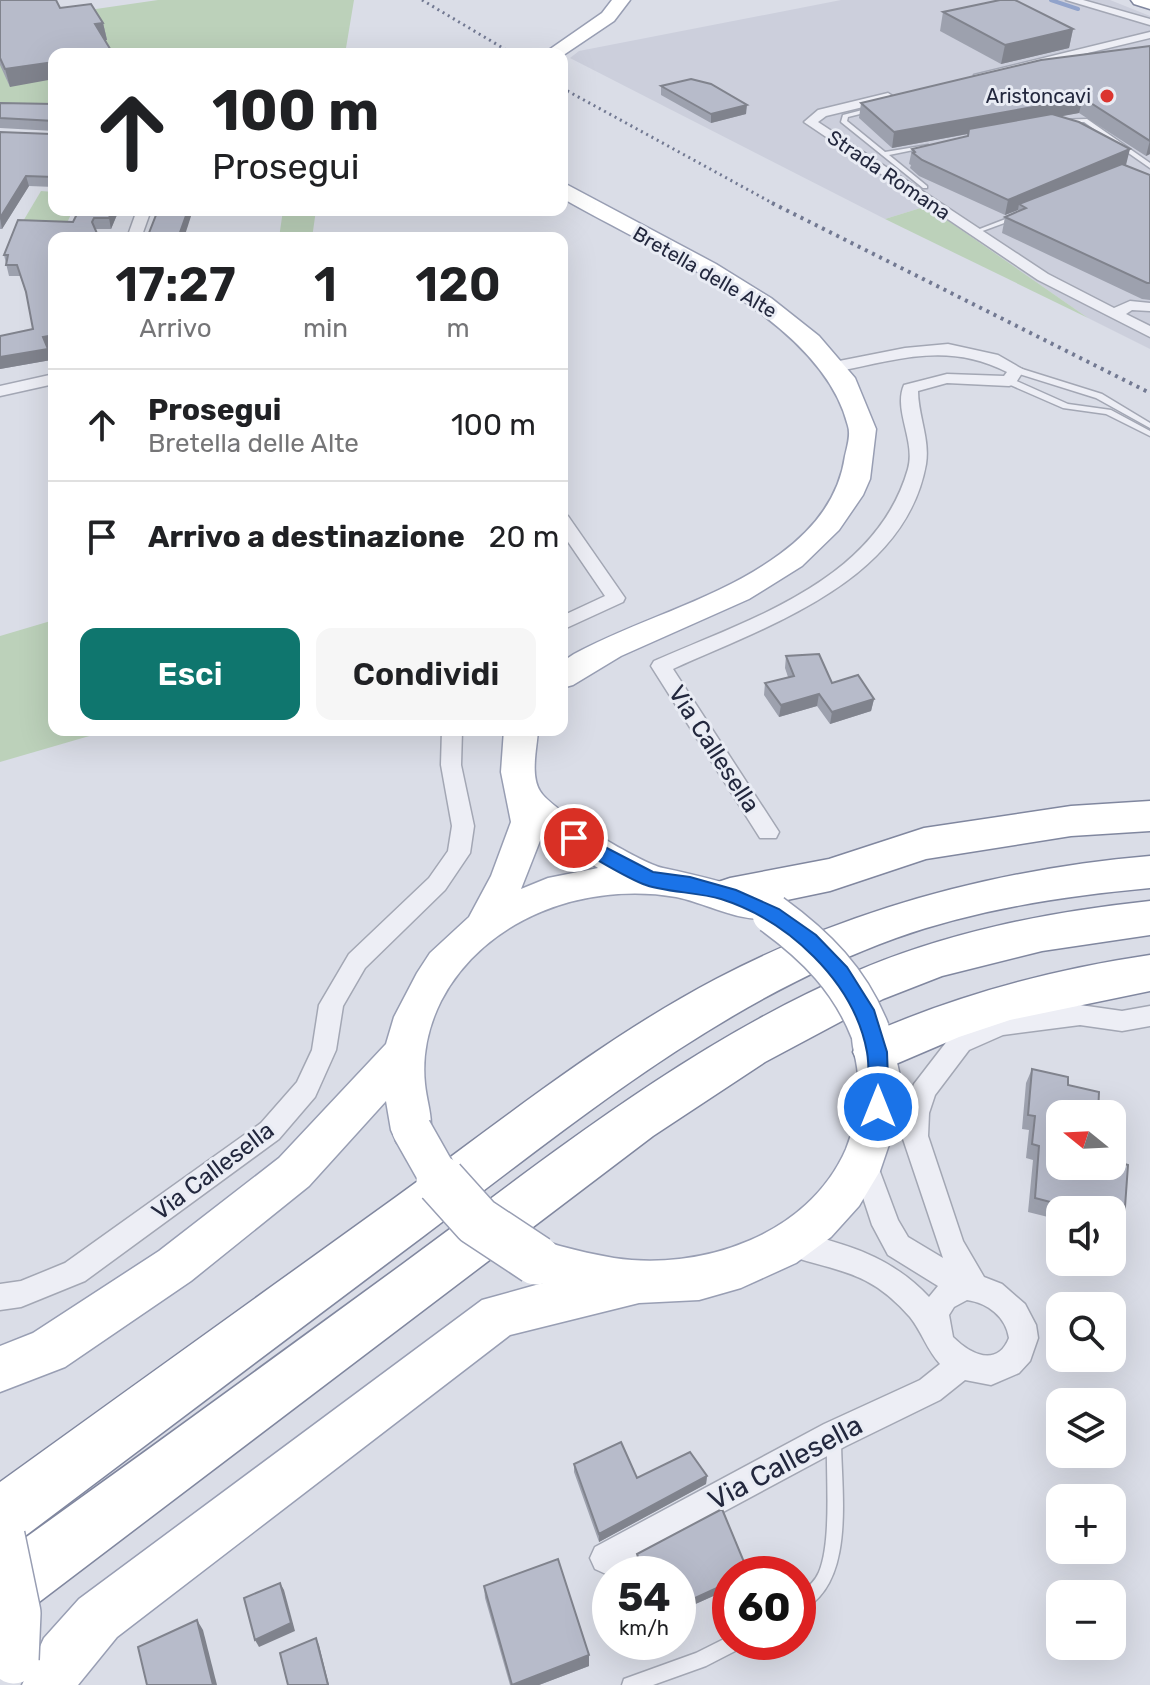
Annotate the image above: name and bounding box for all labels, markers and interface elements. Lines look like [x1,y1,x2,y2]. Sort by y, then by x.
text: 100 m [212,78,379,144]
icon: ahead [80,80,184,184]
place label: Aristoncavi [986,84,1091,108]
marker: Aristoncavi [1098,87,1116,105]
street label: Strada Romana [823,125,955,225]
text: Prosegui [212,145,360,188]
street label: Bretella delle Alte [629,221,781,323]
text: 17:27 [115,256,236,313]
text: 1 [314,256,337,313]
text: 120 [415,256,501,313]
text: Arrivo [139,313,212,344]
text: min [303,313,348,344]
text: m [447,313,470,344]
text: Prosegui [148,392,281,428]
icon: ahead [80,403,124,447]
text: 100 m [451,407,536,443]
text: Bretella delle Alte [148,428,359,459]
icon: arrive [80,515,124,559]
text: Arrivo a destinazione [148,519,465,555]
text: 20 m [489,519,560,555]
button: Esci [80,628,300,720]
button: Condividi [316,628,536,720]
street label: Via Callesella [663,680,765,818]
pin [540,804,608,872]
icon: arrive [552,816,596,860]
position arrow [836,1065,920,1149]
north arrow [1046,1100,1126,1180]
map controls [1046,1100,1126,1660]
street label: Via Callesella [146,1116,280,1226]
button: sound [1046,1196,1126,1276]
button: search [1046,1292,1126,1372]
button: layers [1046,1388,1126,1468]
street label: Via Callesella [703,1408,868,1517]
button: + [1046,1484,1126,1564]
speed limit sign: 60 [712,1556,816,1660]
text: 54 [617,1574,671,1621]
button: − [1046,1580,1126,1660]
text: km/h [619,1616,669,1640]

